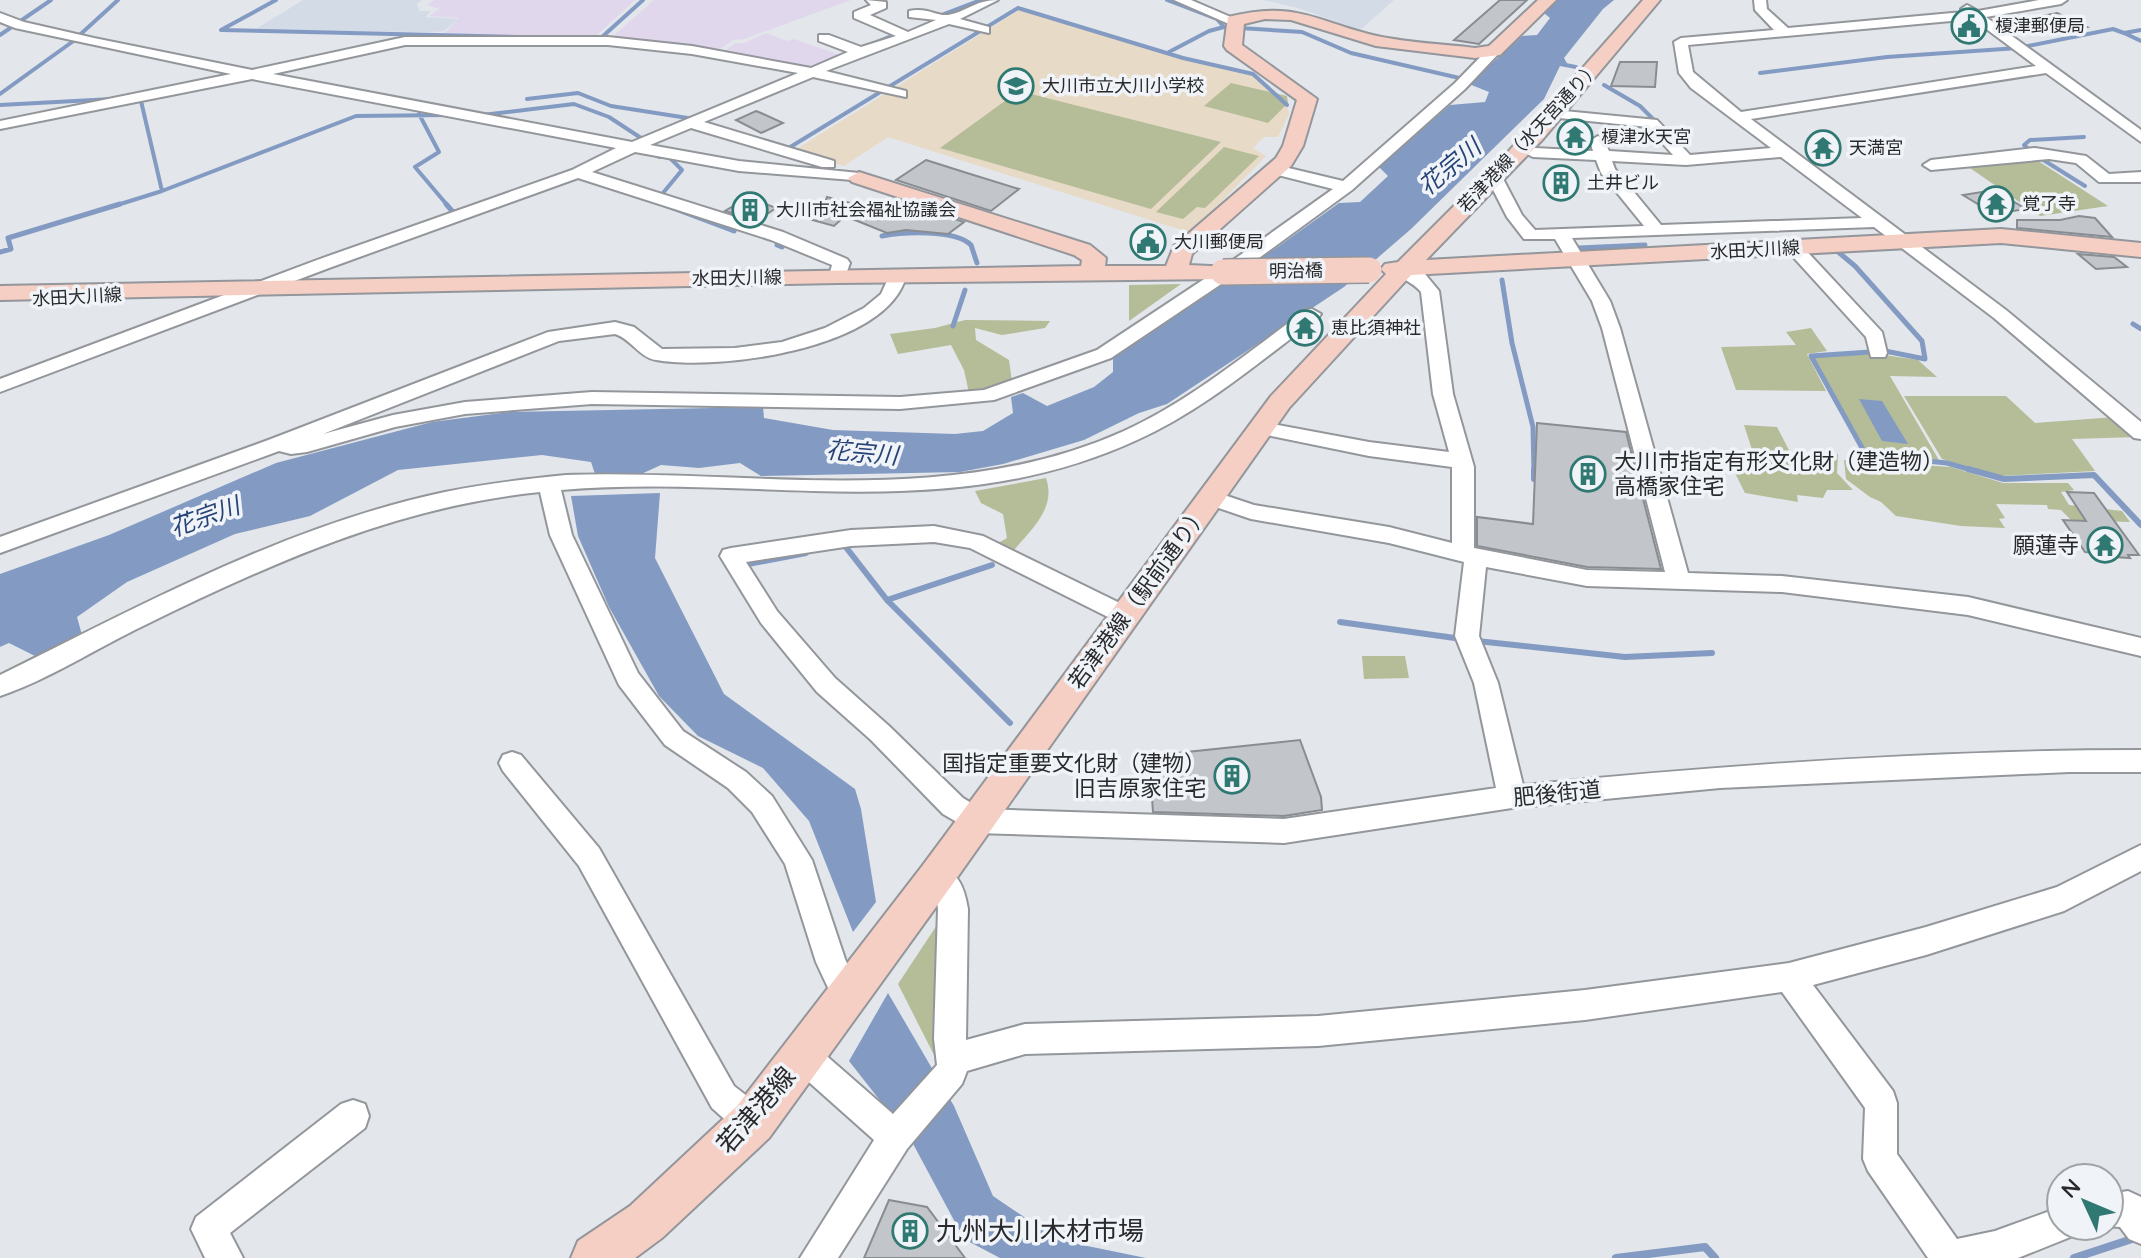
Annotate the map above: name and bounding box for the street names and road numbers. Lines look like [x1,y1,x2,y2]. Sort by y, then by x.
street label: 若津港線（水天宮通り） [1453,56,1605,217]
street label: 水田大川線 [1709,236,1801,263]
street label: 明治橋 [1269,259,1323,282]
street label: 水田大川線 [692,265,782,290]
street label: 水田大川線 [31,283,123,310]
street label: 若津港線（駅前通り） [1062,500,1214,694]
street label: 肥後街道 [1512,774,1602,812]
street label: 若津港線 [709,1060,802,1160]

